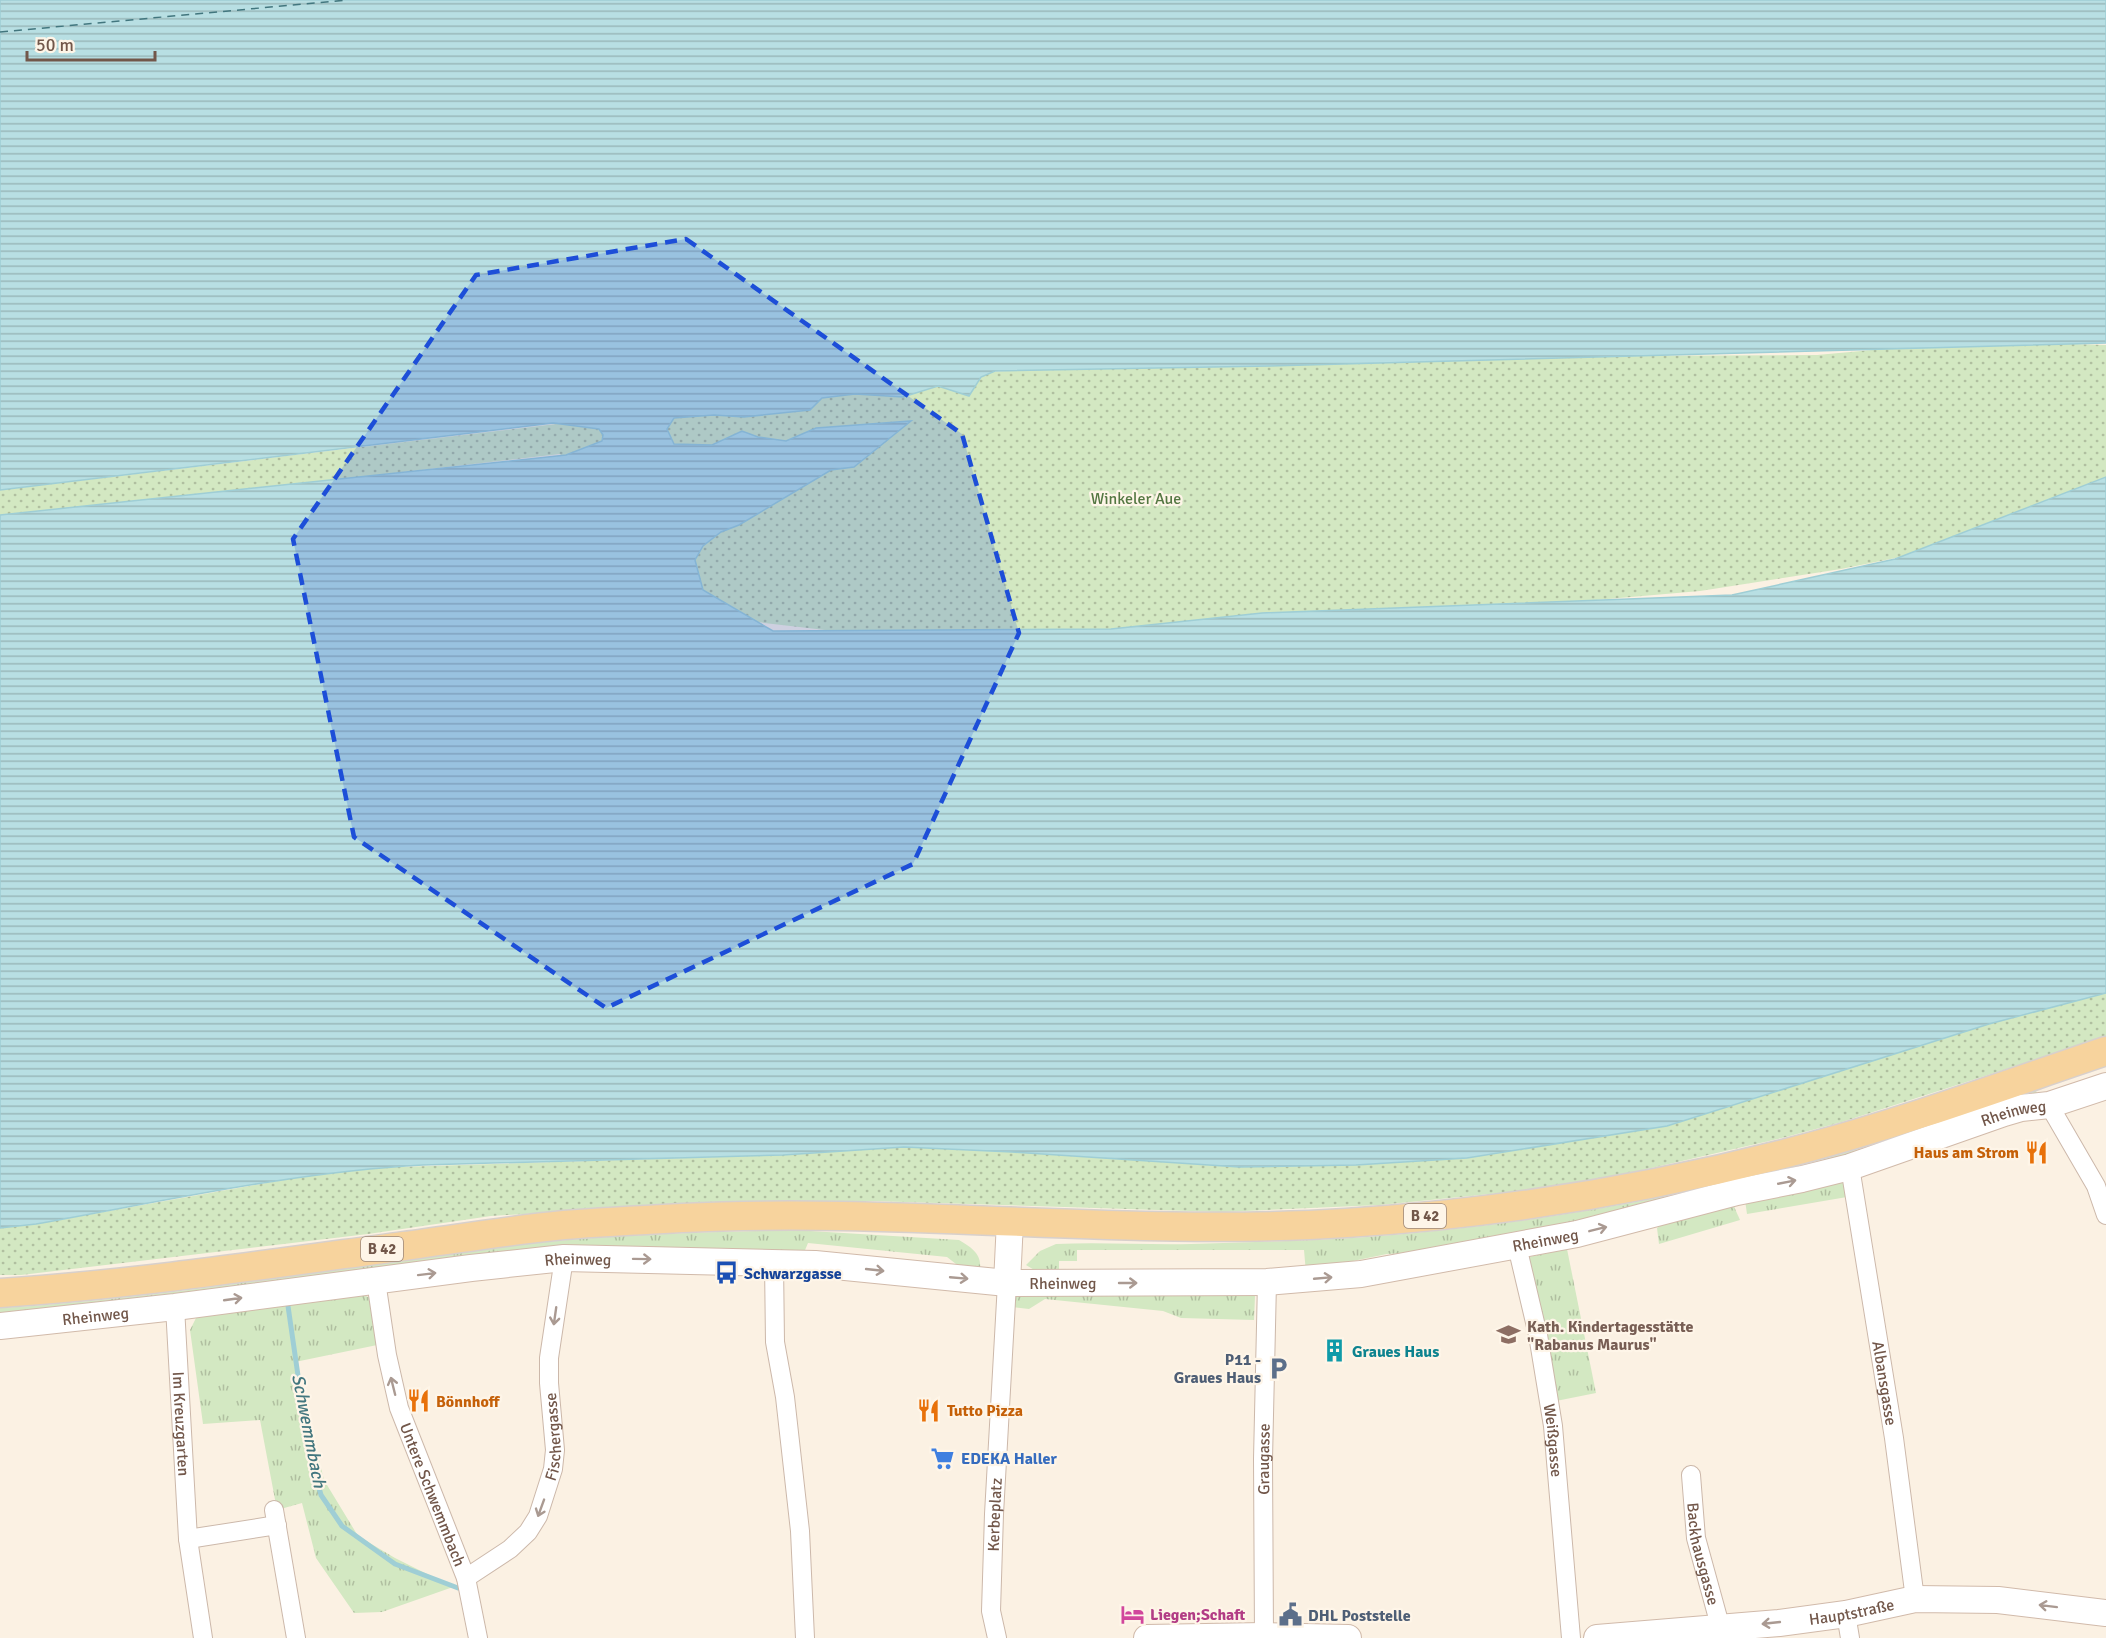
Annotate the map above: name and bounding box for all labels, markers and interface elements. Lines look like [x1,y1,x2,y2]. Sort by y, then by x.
scale bar [27,24,154,62]
text: 50 m [36,34,74,56]
park label: Winkeler Aue [1091,489,1181,509]
street label: Rheinweg [1978,1096,2047,1131]
restaurant icon: Haus am Strom [2024,1139,2050,1165]
place label: Haus am Strom [1913,1143,2019,1163]
one-way arrow [1777,1176,1796,1187]
road number: B 42 [1404,1204,1446,1228]
one-way arrow [1588,1222,1607,1234]
street label: Rheinweg [1511,1225,1580,1257]
road number: B 42 [361,1237,403,1261]
street label: Rheinweg [544,1249,612,1271]
one-way arrow [631,1254,651,1265]
bus stop icon: Schwarzgasse [713,1260,739,1286]
place label: Schwarzgasse [744,1264,842,1284]
one-way arrow [864,1265,884,1276]
one-way arrow [416,1268,436,1279]
one-way arrow [1313,1272,1332,1283]
one-way arrow [948,1273,968,1284]
street label: Rheinweg [1029,1274,1096,1294]
one-way arrow [1118,1277,1138,1289]
one-way arrow [223,1294,243,1305]
street label: Rheinweg [61,1303,130,1330]
one-way arrow [550,1306,561,1325]
place label: Kath. Kindertagesstätte "Rabanus Maurus" [1527,1317,1694,1355]
school or university icon: Kath. Kindertagesstätte "Rabanus Maurus" [1496,1322,1522,1348]
building icon: Graues Haus [1321,1338,1347,1364]
street label: Albansgasse [1867,1340,1901,1427]
place label: Graues Haus [1352,1342,1439,1362]
place label: P11 - Graues Haus [1174,1350,1261,1388]
parking icon: P11 - Graues Haus [1266,1355,1292,1381]
street label: Im Kreuzgarten [168,1371,193,1477]
water label: Schwemmbach [287,1372,331,1491]
one-way arrow [387,1377,399,1396]
restaurant icon: Bönnhoff [405,1388,431,1414]
place label: Bönnhoff [436,1392,501,1412]
street label: Fischergasse [541,1392,566,1484]
restaurant icon: Tutto Pizza [916,1397,942,1423]
place label: Tutto Pizza [947,1401,1023,1421]
street label: Weißgasse [1538,1402,1566,1478]
street label: Untere Schwemmbach [395,1420,469,1569]
street label: Graugasse [1254,1423,1275,1495]
supermarket icon: EDEKA Haller [930,1445,956,1471]
place label: EDEKA Haller [961,1449,1058,1469]
street label: Kerbeplatz [984,1477,1007,1552]
one-way arrow [534,1498,545,1517]
street label: Backhausgasse [1682,1502,1723,1608]
street label: Hauptstraße [1808,1595,1896,1630]
one-way arrow [2038,1600,2058,1611]
hotel icon: Liegen;Schaft [1119,1601,1145,1627]
public building icon: DHL Poststelle [1277,1602,1303,1628]
place label: Liegen;Schaft [1150,1605,1245,1625]
place label: DHL Poststelle [1308,1606,1411,1626]
one-way arrow [1762,1618,1782,1629]

